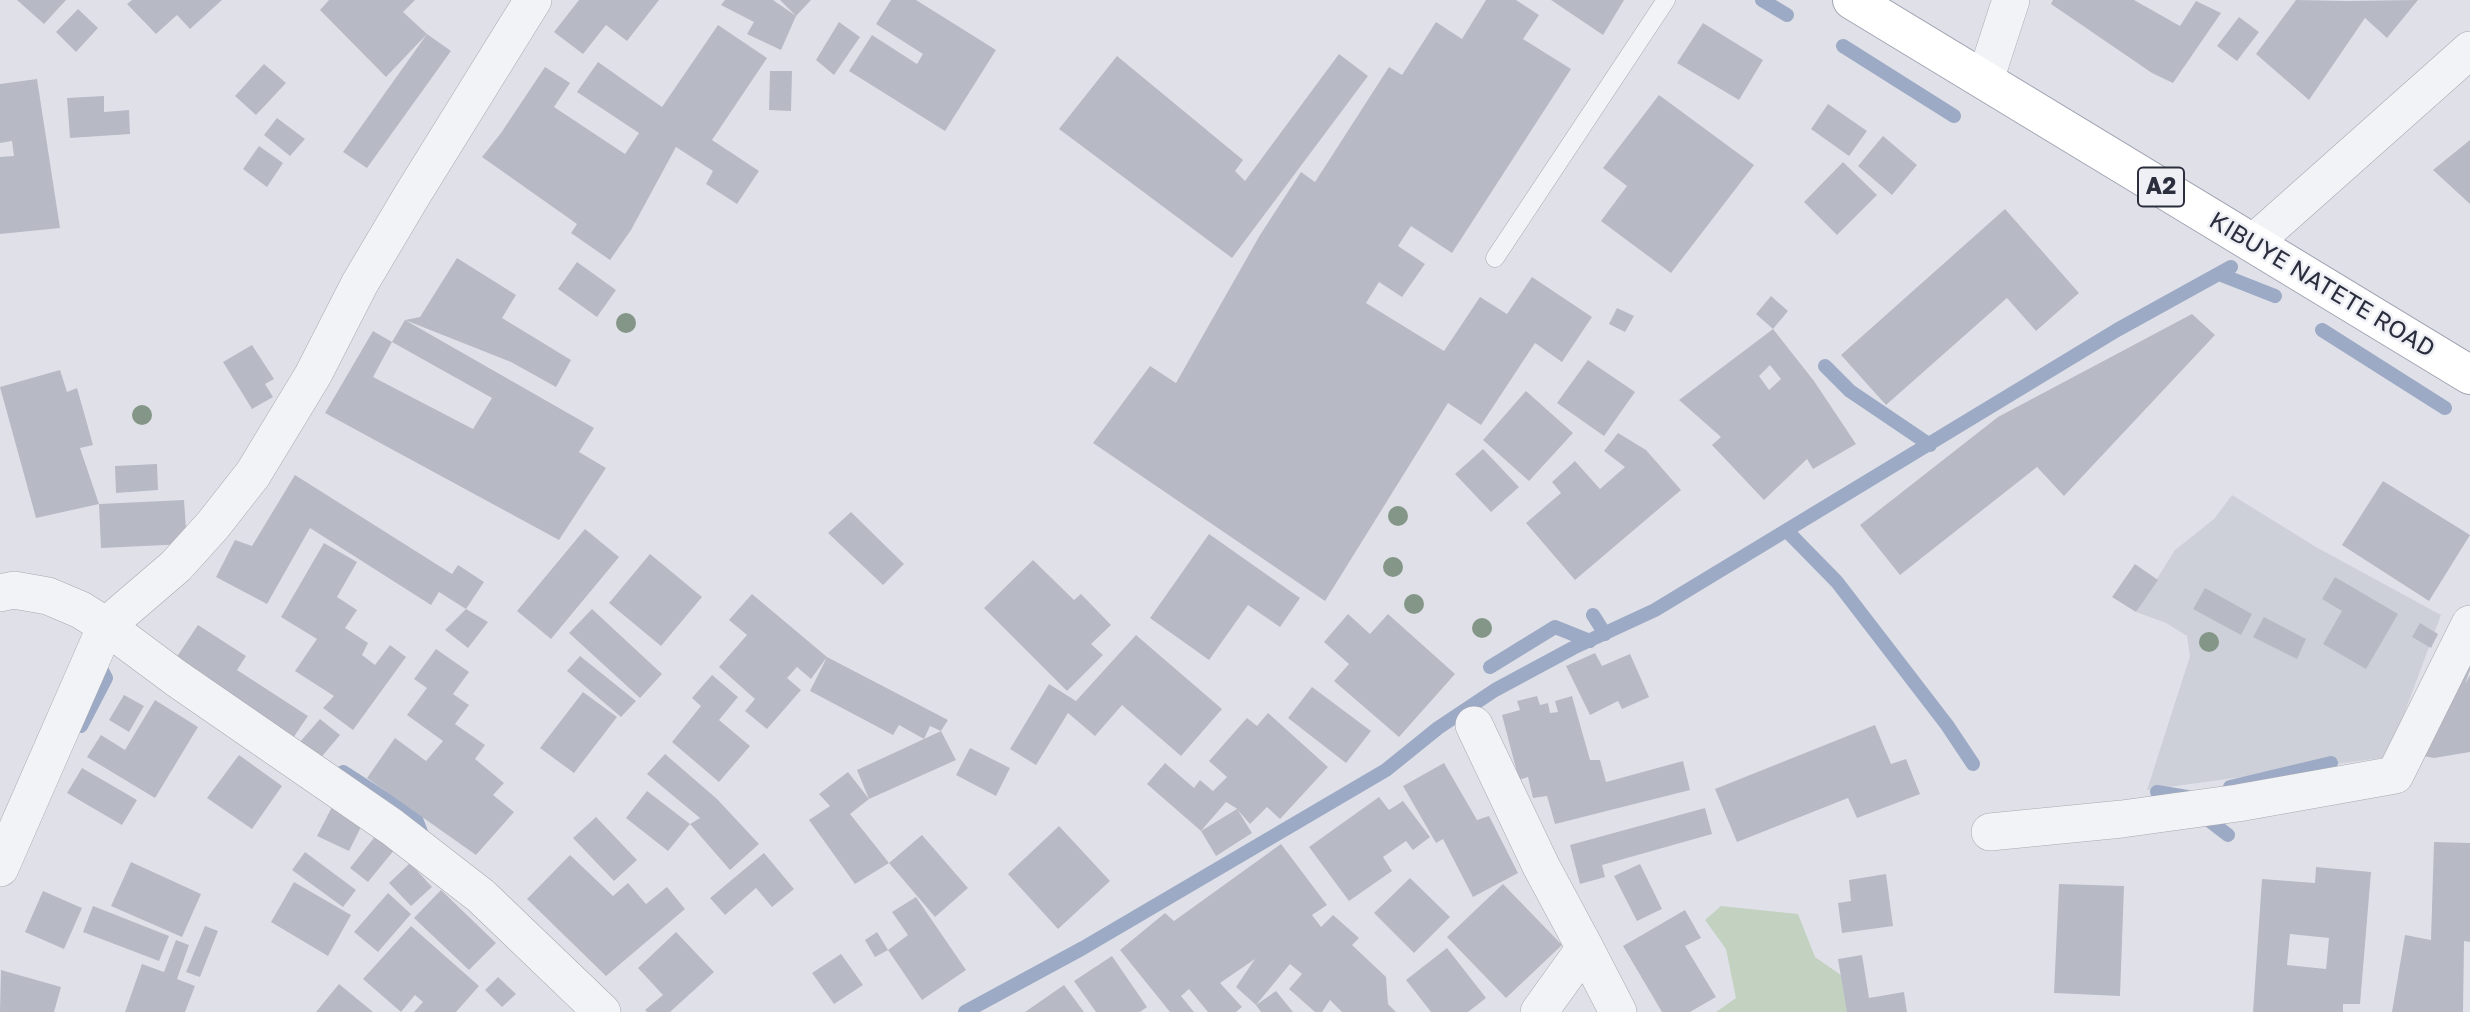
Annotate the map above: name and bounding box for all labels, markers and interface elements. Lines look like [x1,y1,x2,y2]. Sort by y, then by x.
road number: A2 [2138,168,2184,206]
street label: KIBUYE NATETE ROAD [2204,206,2440,364]

